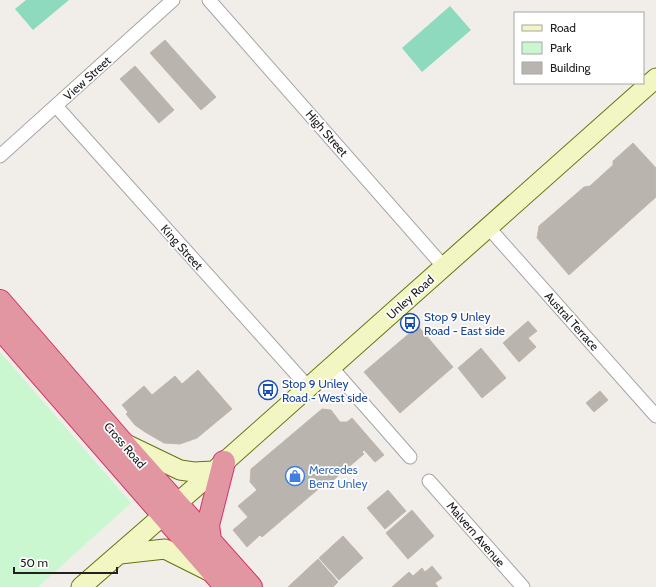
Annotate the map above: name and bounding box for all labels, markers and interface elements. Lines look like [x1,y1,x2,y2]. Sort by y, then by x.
legend [514,12,644,84]
text: Road [550,20,576,35]
text: Park [550,40,572,55]
street label: View Street [60,53,114,103]
text: Building [550,60,592,75]
street label: High Street [303,107,351,159]
street label: King Street [158,221,206,273]
street label: Unley Road [383,272,437,322]
street label: Austral Terrace [542,289,602,353]
place label: Stop 9 Unley Road - East side [424,309,505,338]
bus stop icon: Stop 9 Unley Road - East side [399,312,421,334]
place label: Stop 9 Unley Road - West side [282,376,368,405]
bus stop icon: Stop 9 Unley Road - West side [257,379,279,401]
street label: Cross Road [101,419,149,471]
place label: Mercedes Benz Unley [309,462,368,491]
shop icon: Mercedes Benz Unley [284,465,306,487]
street label: Malvern Avenue [444,498,508,570]
scale bar [14,549,117,575]
text: 50 m [20,555,48,570]

